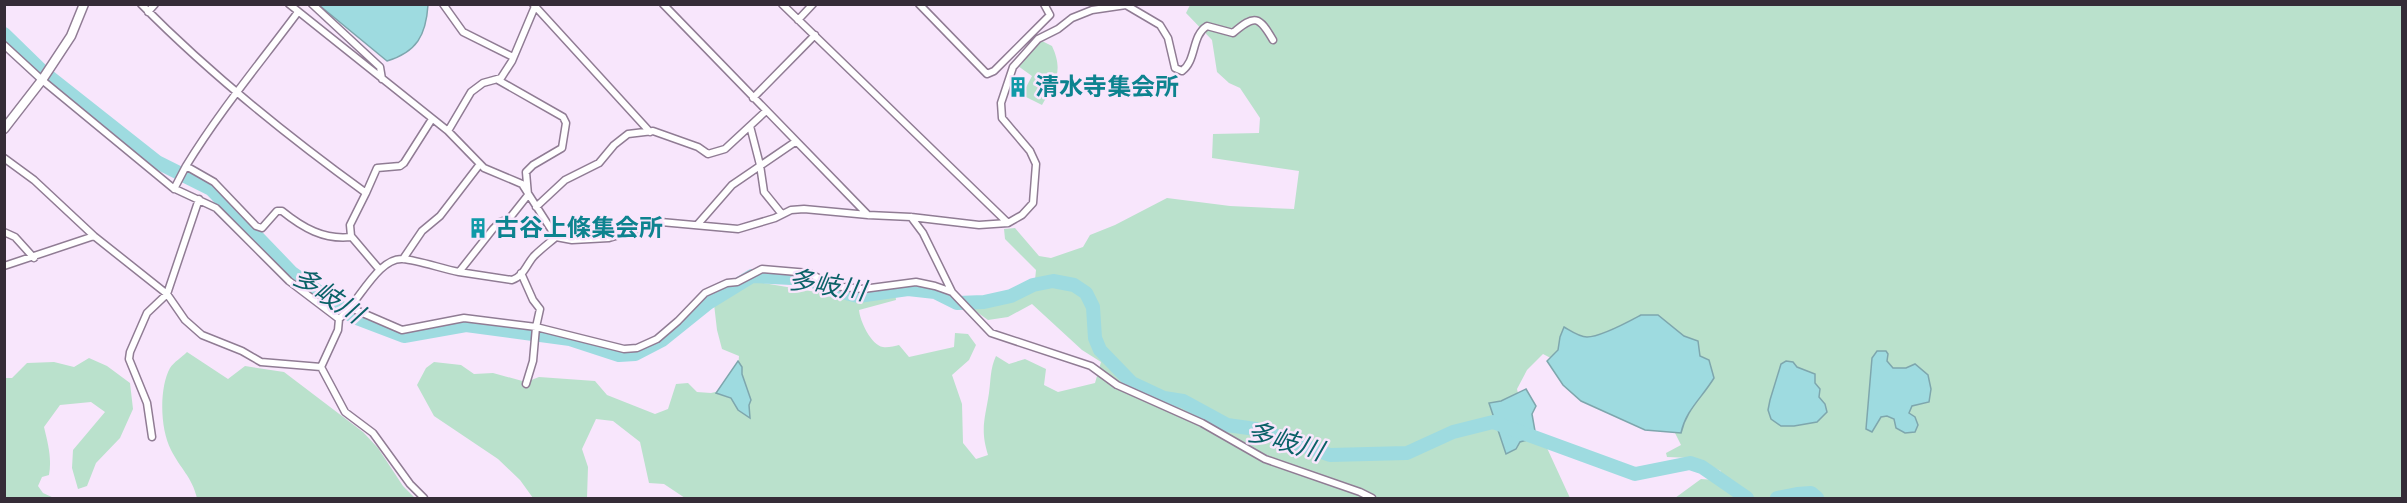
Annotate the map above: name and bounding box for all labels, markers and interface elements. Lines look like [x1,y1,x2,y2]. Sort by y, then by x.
place label: 清水寺集会所 [1035,70,1179,106]
building icon: 清水寺集会所 [1006,75,1030,99]
place label: 古谷上條集会所 [495,211,663,247]
building icon: 古谷上條集会所 [466,216,490,240]
water label: 多岐川 [284,258,374,335]
water label: 多岐川 [785,260,871,312]
water label: 多岐川 [1242,412,1331,473]

